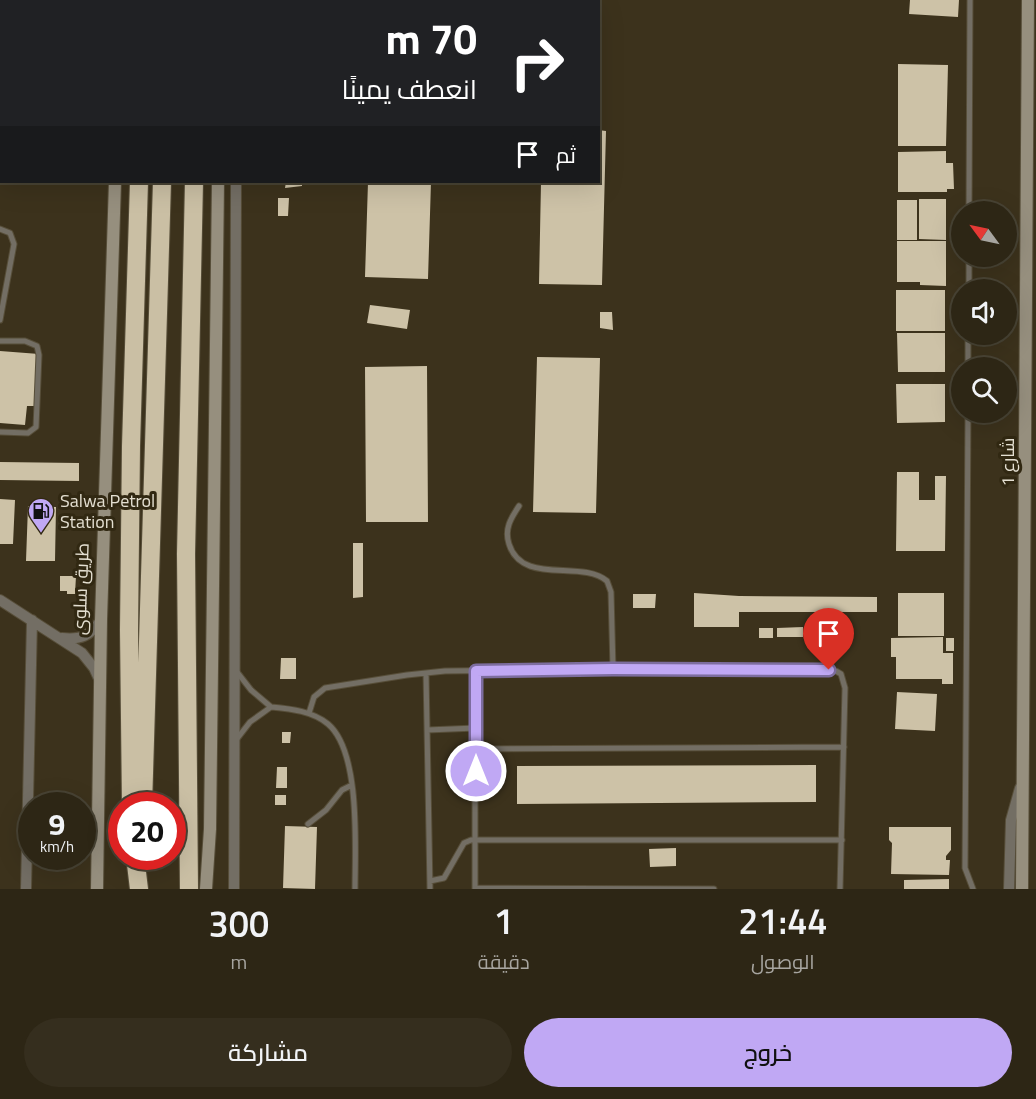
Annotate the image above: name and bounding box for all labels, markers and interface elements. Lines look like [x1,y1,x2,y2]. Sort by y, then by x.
text: 70 m [385,6,477,70]
icon: right [498,24,576,102]
text: انعطف يمينًا [341,68,477,109]
icon: arrive [511,138,544,171]
text: ثم [556,138,576,172]
north arrow [951,201,1017,267]
map controls [951,201,1017,423]
button: sound [951,279,1017,345]
button: search [951,357,1017,423]
street label: شارع 1 [994,438,1021,486]
place label: Salwa Petrol Station [60,487,155,535]
fuel station icon: Salwa Petrol Station [26,496,56,534]
street label: طريق سلوى [65,543,96,635]
pin [803,608,854,670]
icon: arrive [812,617,845,650]
position arrow [444,739,508,803]
speed limit sign: 20 [108,792,186,870]
text: 9 [49,801,65,847]
text: km/h [40,835,74,858]
text: 1 [494,893,514,948]
text: 21:44 [738,893,827,948]
text: 300 [209,896,269,951]
text: m [230,946,247,977]
text: دقيقة [478,946,530,977]
text: الوصول [751,946,815,977]
button: مشاركة [24,1018,512,1087]
button: خروج [524,1018,1012,1087]

